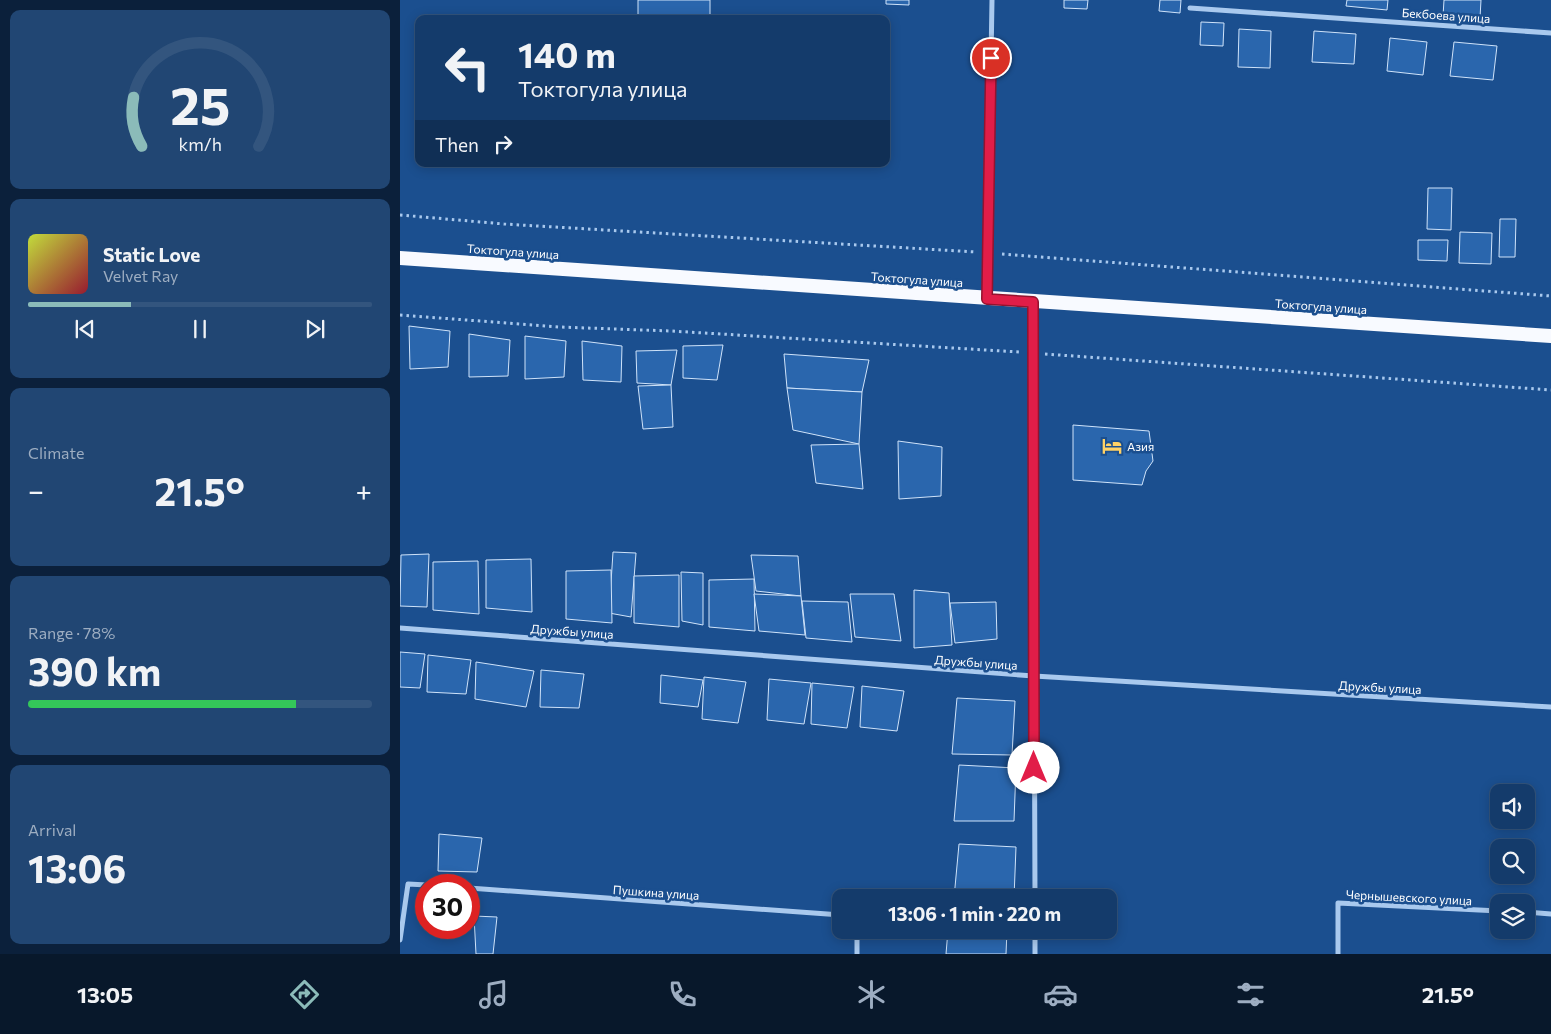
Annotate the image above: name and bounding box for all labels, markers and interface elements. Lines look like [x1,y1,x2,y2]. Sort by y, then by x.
street label: Бекбоева улица [1401,5,1491,25]
text: 140 m [518,32,616,75]
icon: left [435,35,500,100]
pin [970,37,1012,79]
icon: arrive [977,44,1005,72]
text: 25 [170,72,230,136]
text: Токтогула улица [518,75,687,102]
icon: right [489,130,517,158]
text: km/h [178,133,222,155]
text: Then [435,133,479,156]
street label: Токтогула улица [466,241,560,261]
text: Static Love [103,243,200,266]
text: Velvet Ray [103,266,178,285]
street label: Токтогула улица [870,269,964,289]
street label: Токтогула улица [1274,296,1368,316]
icon: previous [71,315,99,343]
icon: pause [186,315,214,343]
icon: next [301,315,329,343]
hotel icon: Aзия [1101,435,1123,457]
place label: Aзия [1127,439,1154,453]
text: Climate [28,443,84,462]
text: 21.5° [155,467,245,514]
text: − [28,473,44,507]
text: + [356,473,372,507]
street label: Дружбы улица [530,621,614,641]
text: Range · 78% [28,623,115,642]
text: 390 km [28,647,161,694]
street label: Дружбы улица [934,652,1018,672]
street label: Дружбы улица [1338,678,1422,696]
position arrow [1007,741,1059,793]
map controls [1490,784,1535,939]
button: sound [1490,784,1535,829]
text: Arrival [28,820,76,839]
button: search [1490,839,1535,884]
text: 13:06 [28,844,126,891]
speed limit sign: 30 [415,874,480,939]
street label: Пушкина улица [612,882,700,902]
street label: Чернышевского улица [1346,887,1472,907]
button: layers [1490,894,1535,939]
text: 13:06 · 1 min · 220 m [888,902,1061,925]
icon: directions [287,977,322,1012]
icon: music [476,977,511,1012]
icon: phone [665,977,700,1012]
icon: climate [854,977,889,1012]
icon: car [1043,977,1078,1012]
icon: filters [1233,977,1268,1012]
text: 13:05 [77,981,133,1008]
text: 21.5° [1422,981,1474,1008]

